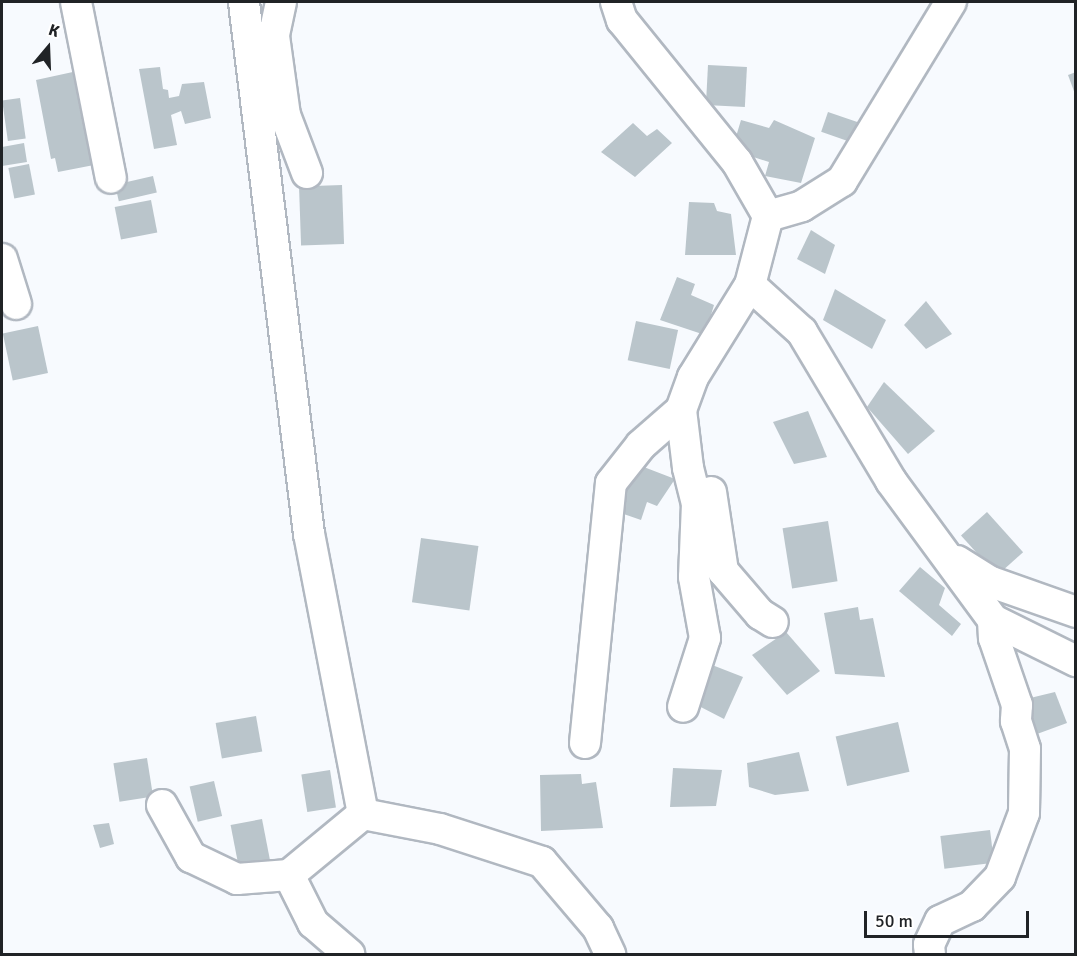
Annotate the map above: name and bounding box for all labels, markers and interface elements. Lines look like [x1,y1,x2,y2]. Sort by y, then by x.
north arrow [18,18,78,78]
text: K [46,20,62,42]
scale bar [867,899,1032,937]
text: 50 m [875,910,913,932]

